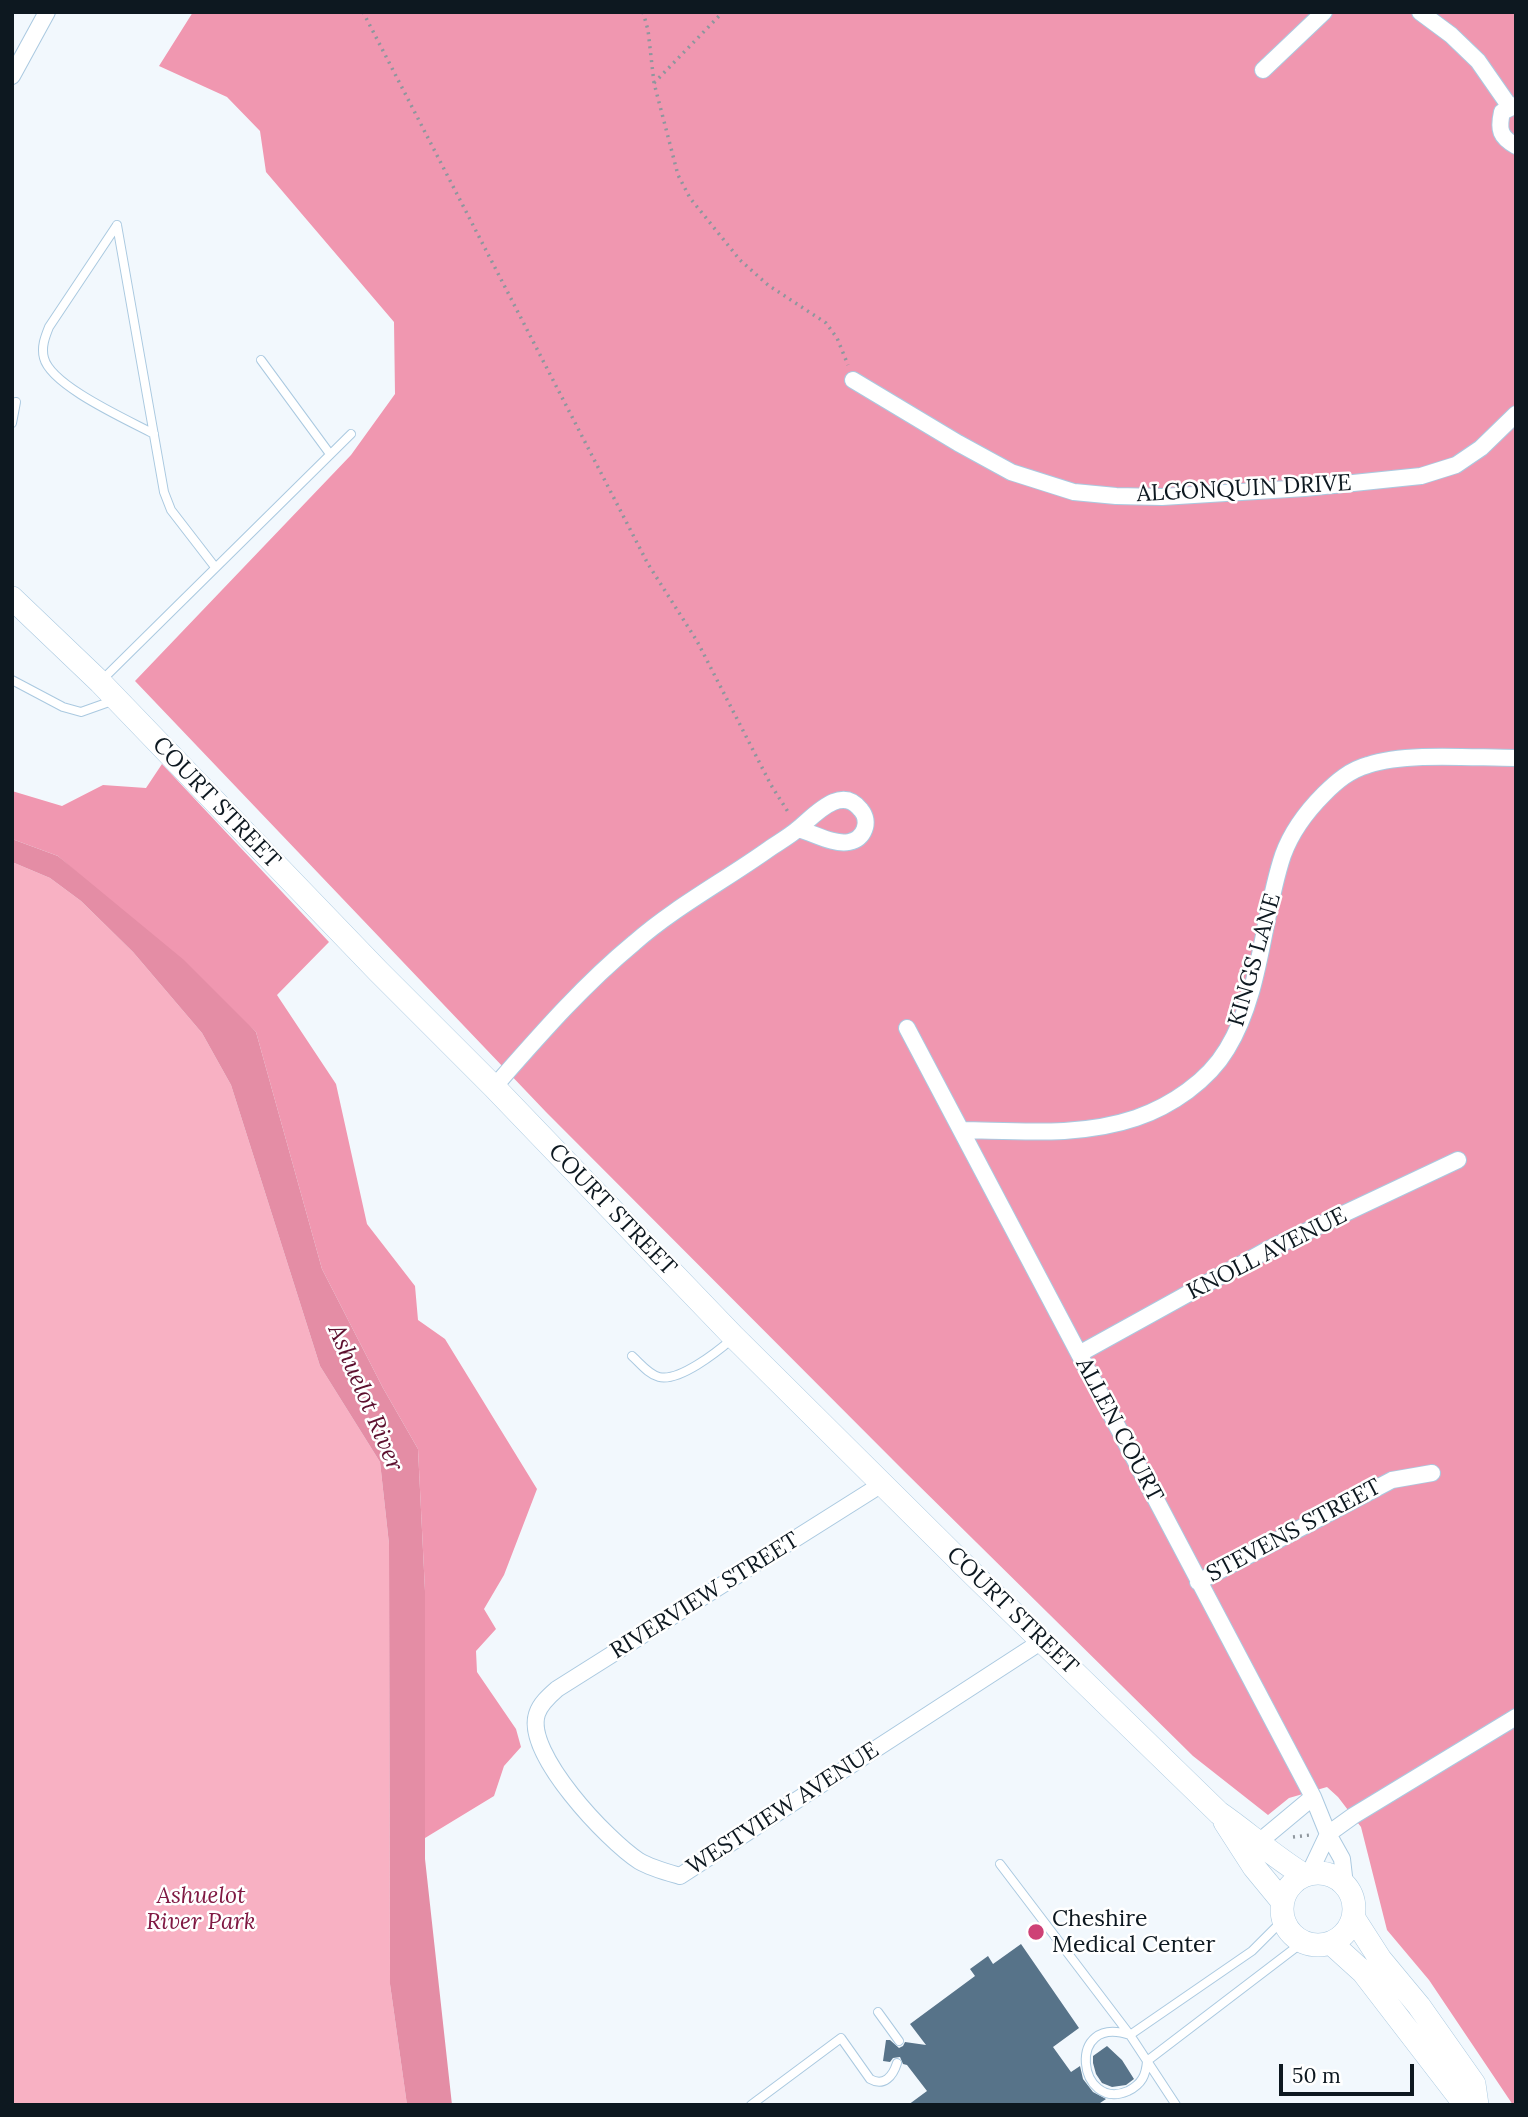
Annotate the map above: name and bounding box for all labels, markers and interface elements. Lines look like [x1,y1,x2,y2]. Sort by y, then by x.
street label: ALGONQUIN DRIVE [1136,470,1352,508]
street label: COURT STREET [146,731,286,875]
street label: KINGS LANE [1223,890,1287,1030]
street label: COURT STREET [542,1138,682,1282]
street label: KNOLL AVENUE [1182,1202,1352,1306]
water label: Ashuelot River [321,1320,409,1476]
street label: ALLEN COURT [1069,1353,1169,1507]
street label: STEVENS STREET [1202,1473,1386,1589]
street label: RIVERVIEW STREET [606,1527,804,1665]
street label: COURT STREET [940,1541,1084,1681]
street label: WESTVIEW AVENUE [682,1737,884,1881]
park label: Ashuelot River Park [146,1882,256,1936]
place label: Cheshire Medical Center [1052,1905,1216,1959]
marker: Cheshire Medical Center [1026,1922,1046,1942]
scale bar [1283,2050,1418,2094]
text: 50 m [1292,2062,1341,2089]

